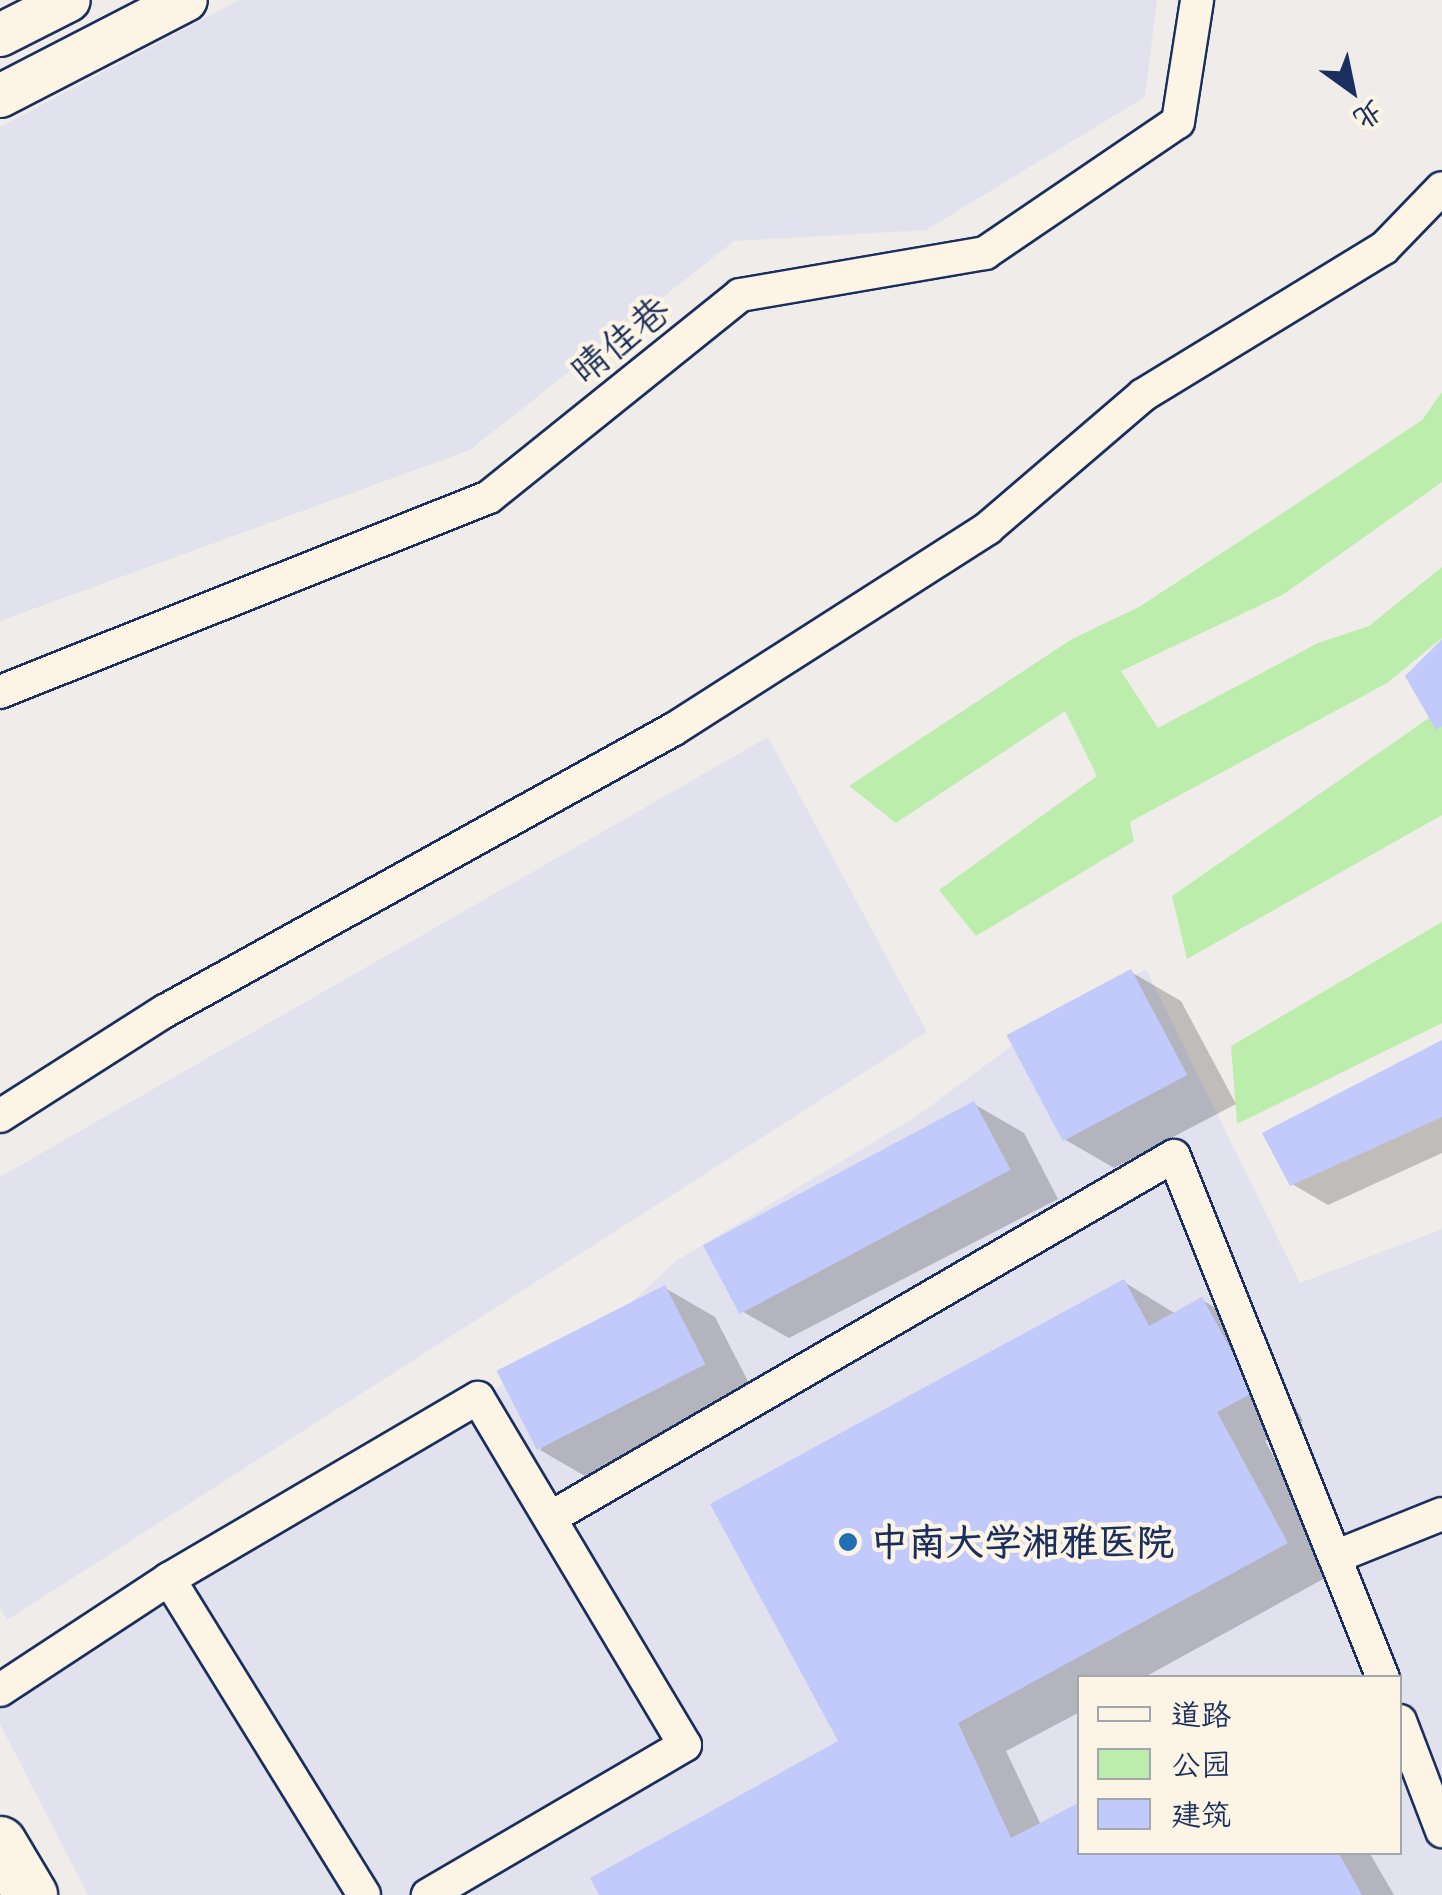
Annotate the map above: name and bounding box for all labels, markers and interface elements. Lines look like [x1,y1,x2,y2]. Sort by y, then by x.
north arrow [1302,40,1402,140]
text: 北 [1346,92,1390,139]
street label: 晴佳巷 [561,286,679,394]
place label: 中南大学湘雅医院 [870,1519,1174,1565]
marker: 中南大学湘雅医院 [835,1529,861,1555]
legend [1077,1675,1402,1855]
text: 道路 [1171,1694,1231,1734]
text: 公园 [1171,1744,1231,1784]
text: 建筑 [1171,1794,1231,1834]

